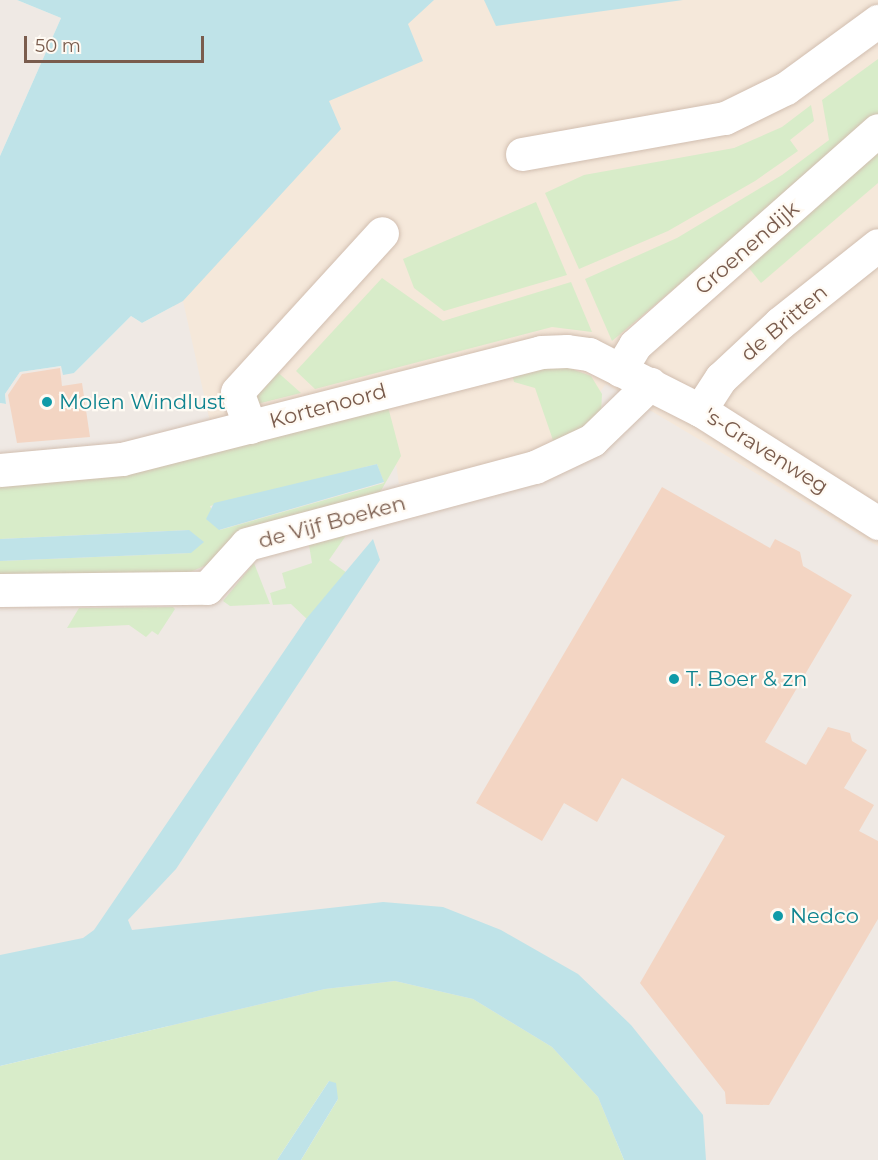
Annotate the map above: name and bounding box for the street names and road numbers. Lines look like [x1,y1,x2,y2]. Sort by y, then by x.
street label: Groenendijk [690,196,804,300]
street label: de Britten [736,280,832,366]
street label: Kortenoord [267,378,389,434]
street label: 's-Gravenweg [699,403,833,499]
street label: de Vijf Boeken [256,490,408,554]

